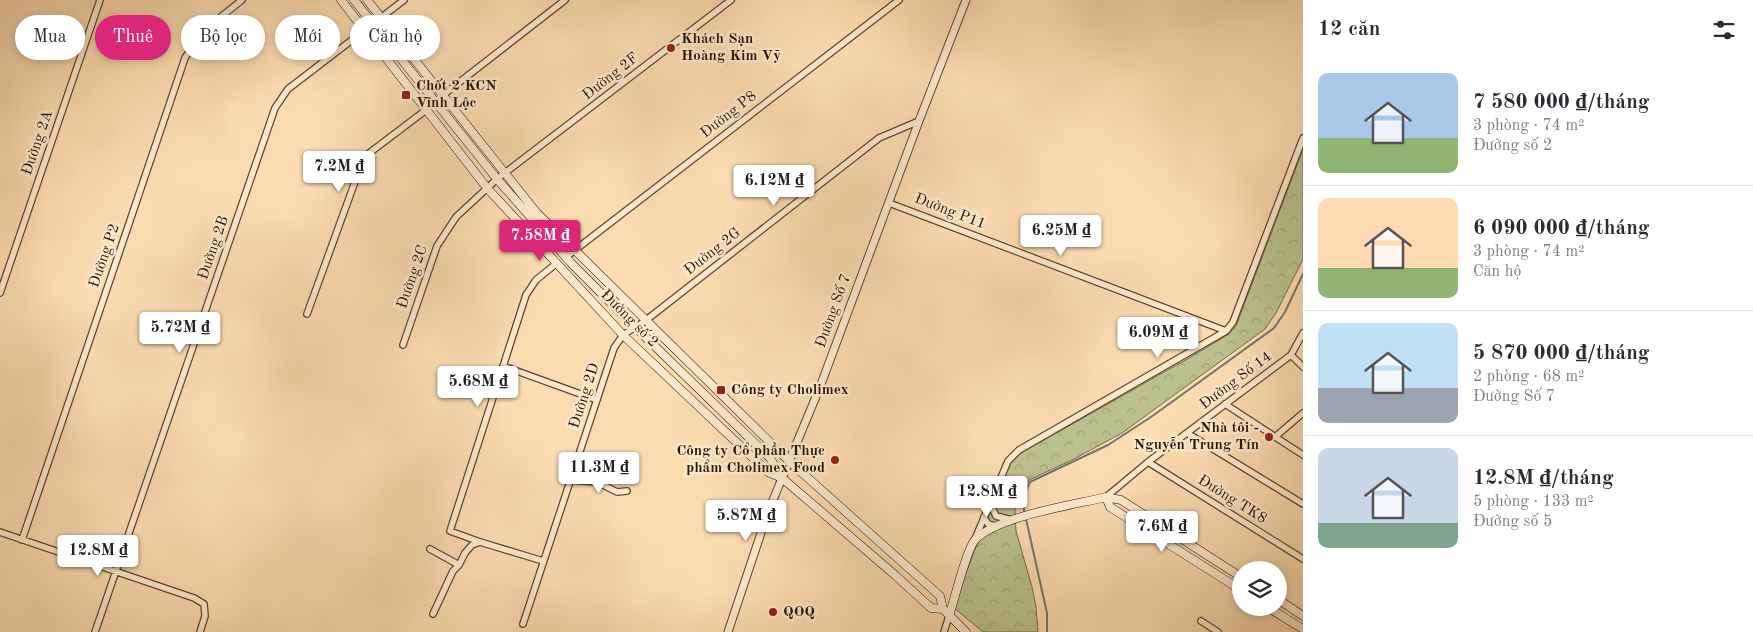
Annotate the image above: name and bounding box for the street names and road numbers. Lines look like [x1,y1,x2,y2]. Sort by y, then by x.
street label: Đường 2F [580,51,642,103]
street label: Đường P8 [698,89,760,141]
street label: Đường 2A [20,108,56,177]
street label: Đường P11 [912,192,988,232]
street label: Đường 2B [196,214,232,282]
street label: Đường P2 [87,222,123,290]
street label: Đường 2G [682,225,744,278]
street label: Đường 2C [395,243,431,311]
street label: Đường Số 7 [813,272,854,350]
street label: Đường số 2 [597,287,661,351]
street label: Đường Số 14 [1197,348,1275,413]
street label: Đường 2D [567,361,603,431]
street label: Đường TK8 [1195,473,1269,527]

